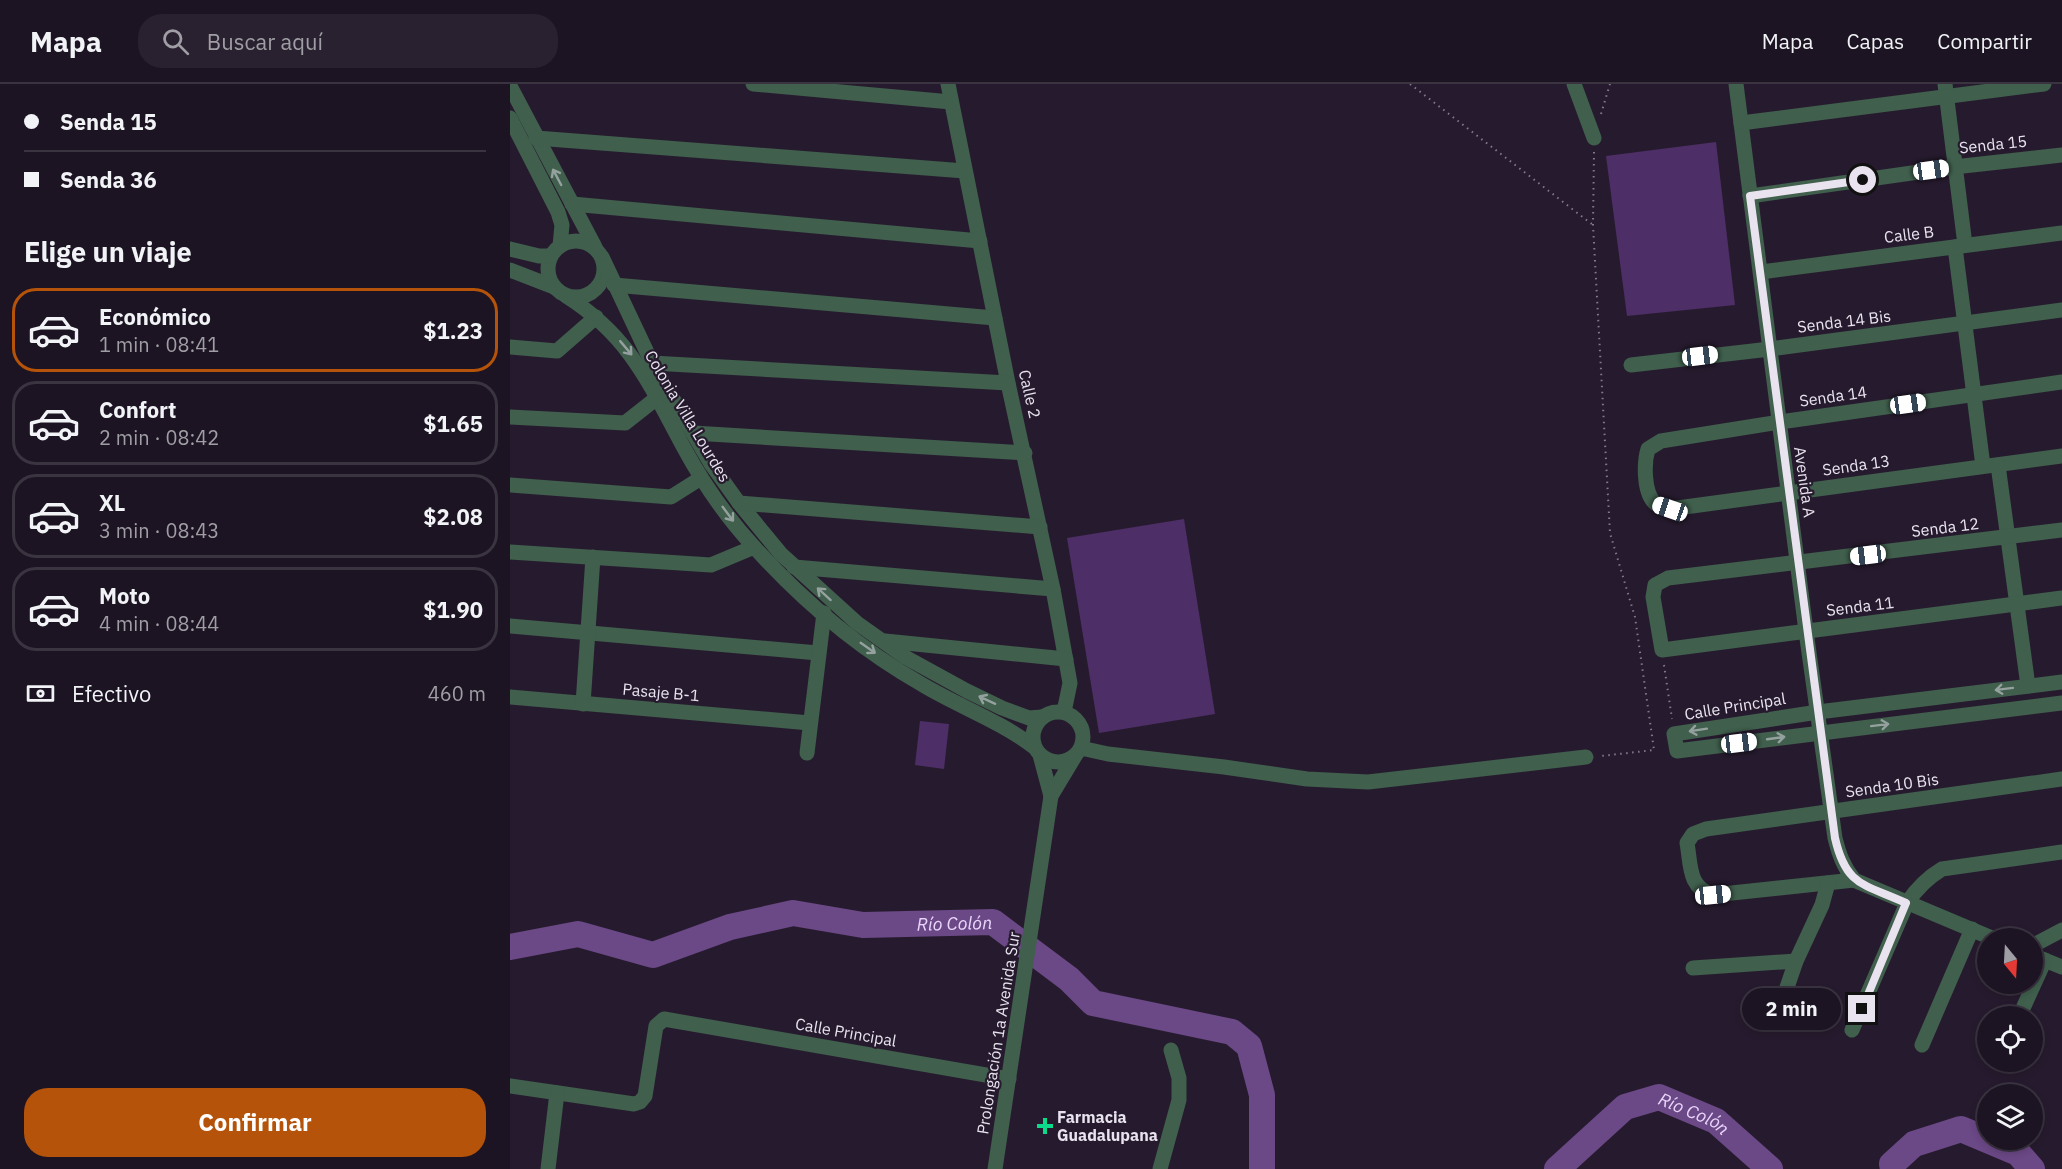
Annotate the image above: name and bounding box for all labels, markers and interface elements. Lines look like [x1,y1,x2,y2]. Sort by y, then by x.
search box [138,14,558,68]
text: Mapa [30,23,102,60]
icon: search [159,25,192,58]
text: Buscar aquí [207,27,323,56]
text: Mapa [1762,27,1813,55]
text: Capas [1846,27,1904,55]
text: Compartir [1937,27,2032,55]
text: Senda 15 [60,107,157,136]
street label: Senda 15 [1958,131,2028,157]
car [1912,159,1950,181]
text: Senda 36 [60,165,157,194]
route start [1849,166,1876,193]
one-way arrow [551,168,562,186]
street label: Calle B [1883,221,1935,247]
text: Elige un viaje [24,234,192,269]
text: Económico [99,302,211,331]
icon: car [27,303,81,357]
street label: Senda 14 Bis [1796,305,1892,337]
text: $1.23 [423,316,483,345]
text: 1 min · 08:41 [99,331,219,358]
one-way arrow [619,340,632,356]
car [1681,345,1719,367]
street label: Colonia Villa Lourdes [641,347,735,485]
street label: Calle 2 [1015,368,1045,420]
street label: Senda 14 [1798,381,1868,411]
car [1889,393,1927,415]
text: Confort [99,395,177,424]
icon: car [27,396,81,450]
text: $1.65 [423,409,483,438]
text: 2 min · 08:42 [99,424,219,451]
street label: Avenida A [1790,445,1820,519]
street label: Senda 13 [1821,450,1891,480]
text: XL [99,488,125,517]
icon: car [27,489,81,543]
car [1650,495,1690,523]
text: $2.08 [423,502,483,531]
one-way arrow [721,505,734,521]
street label: Senda 12 [1910,513,1980,541]
text: 3 min · 08:43 [99,517,219,544]
car [1849,544,1887,566]
text: Moto [99,581,150,610]
icon: car [27,582,81,636]
one-way arrow [817,587,832,601]
street label: Senda 11 [1825,592,1895,620]
text: $1.90 [423,595,483,624]
text: 4 min · 08:44 [99,610,219,637]
one-way arrow [859,642,875,654]
icon: cash [24,677,57,710]
text: Efectivo [72,679,151,708]
street label: Pasaje B-1 [622,679,700,705]
text: 460 m [428,680,486,707]
one-way arrow [1995,684,2014,695]
street label: Calle Principal [1683,688,1787,724]
one-way arrow [978,694,996,706]
one-way arrow [1869,719,1889,730]
one-way arrow [1689,724,1708,735]
car [1720,732,1758,754]
one-way arrow [1766,732,1786,743]
street label: Senda 10 Bis [1844,769,1940,801]
car [1694,884,1732,906]
water label: Río Colón [916,911,993,935]
north arrow [1977,928,2043,994]
map controls [1977,928,2043,1150]
street label: Prolongación 1a Avenida Sur [972,930,1024,1136]
callout: 2 min [1742,988,1841,1030]
text: 2 min [1765,995,1818,1022]
route end [1848,995,1875,1022]
button: locate [1977,1006,2043,1072]
street label: Calle Principal [794,1013,898,1051]
button: layers [1977,1084,2043,1150]
water label: Río Colón [1655,1087,1735,1139]
button: Confirmar [24,1088,486,1157]
place label: Farmacia Guadalupana [1057,1107,1158,1145]
marker: Farmacia Guadalupana [1038,1119,1052,1133]

